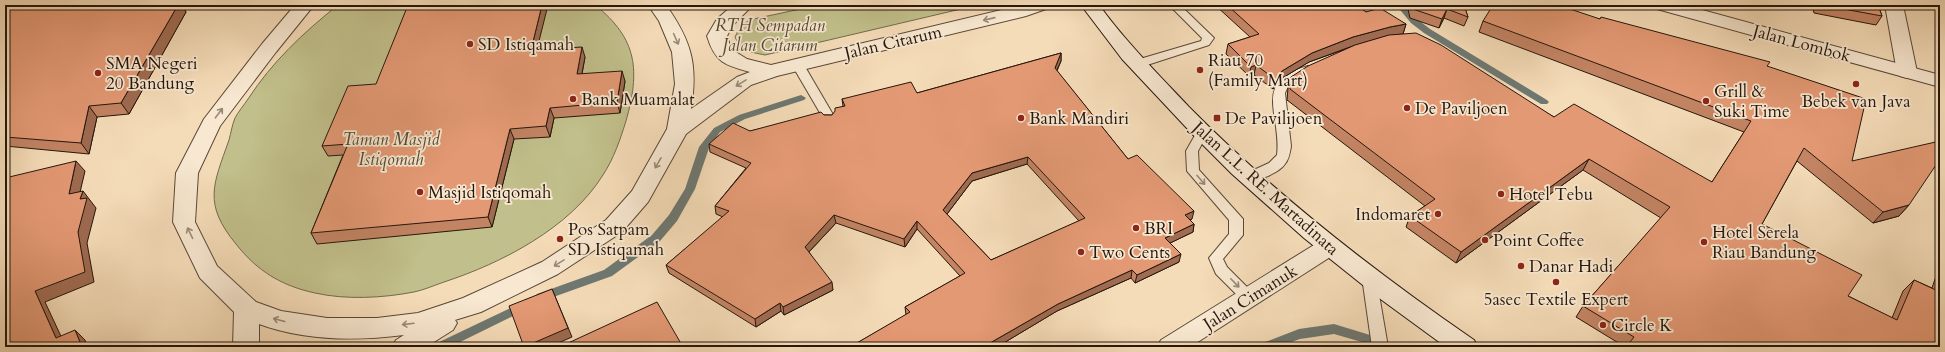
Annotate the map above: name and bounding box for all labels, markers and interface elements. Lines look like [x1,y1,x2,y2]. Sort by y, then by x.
park label: RTH Sempadan Jalan Citarum [715,14,826,57]
one-way arrow [983,16,996,24]
street label: Jalan Lombok [1748,19,1854,68]
street label: Jalan Citarum [839,20,945,66]
one-way arrow [673,32,680,44]
place label: SD Istiqamah [478,33,575,56]
marker: SD Istiqamah [465,39,475,49]
place label: Riau 70 (Family Mart) [1208,49,1308,92]
place label: SMA Negeri 20 Bandung [106,52,198,95]
marker: Riau 70 (Family Mart) [1195,65,1205,75]
marker: SMA Negeri 20 Bandung [93,68,103,78]
one-way arrow [736,78,747,87]
marker: Bebek van Java [1851,79,1861,89]
place label: Grill & Suki Time [1714,80,1790,123]
place label: Bank Muamalat [581,88,695,111]
place label: Bebek van Java [1802,90,1911,113]
marker: Bank Muamalat [568,94,578,104]
marker: Grill & Suki Time [1701,96,1711,106]
place label: De Paviljoen [1415,97,1508,120]
marker: De Paviljoen [1402,103,1412,113]
place label: Bank Mandiri [1029,107,1129,130]
place label: De Pavilijoen [1225,107,1323,130]
one-way arrow [215,108,223,119]
marker: Bank Mandiri [1016,113,1026,123]
marker: De Pavilijoen [1212,113,1222,123]
street label: Jalan L.L. RE. Martadinata [1185,114,1344,261]
park label: Taman Masjid Istiqomah [342,128,440,171]
one-way arrow [653,157,661,169]
one-way arrow [1196,175,1205,185]
place label: Masjid Istiqomah [428,181,552,204]
place label: Hotel Tebu [1509,183,1593,206]
marker: Masjid Istiqomah [415,187,425,197]
marker: Hotel Tebu [1496,189,1506,199]
place label: Indomaret [1355,203,1431,226]
marker: Indomaret [1433,209,1443,219]
place label: BRI [1144,217,1173,240]
place label: Pos Satpam SD Istiqamah [568,218,665,261]
place label: Hotel Serela Riau Bandung [1712,221,1816,264]
marker: BRI [1131,223,1141,233]
one-way arrow [186,228,193,240]
place label: Point Coffee [1493,229,1584,252]
marker: Pos Satpam SD Istiqamah [555,234,565,244]
marker: Point Coffee [1480,235,1490,245]
marker: Hotel Serela Riau Bandung [1699,237,1709,247]
place label: Two Cents [1089,241,1171,264]
marker: Two Cents [1076,247,1086,257]
place label: Danar Hadi [1529,255,1614,278]
one-way arrow [553,259,565,267]
street label: Jalan Cimanuk [1196,259,1302,337]
marker: Danar Hadi [1516,261,1526,271]
marker: 5asec Textile Expert [1551,277,1561,287]
one-way arrow [1230,278,1239,288]
place label: 5asec Textile Expert [1484,288,1629,311]
place label: Circle K [1611,314,1672,337]
one-way arrow [273,315,286,323]
one-way arrow [402,320,415,328]
marker: Circle K [1598,320,1608,330]

